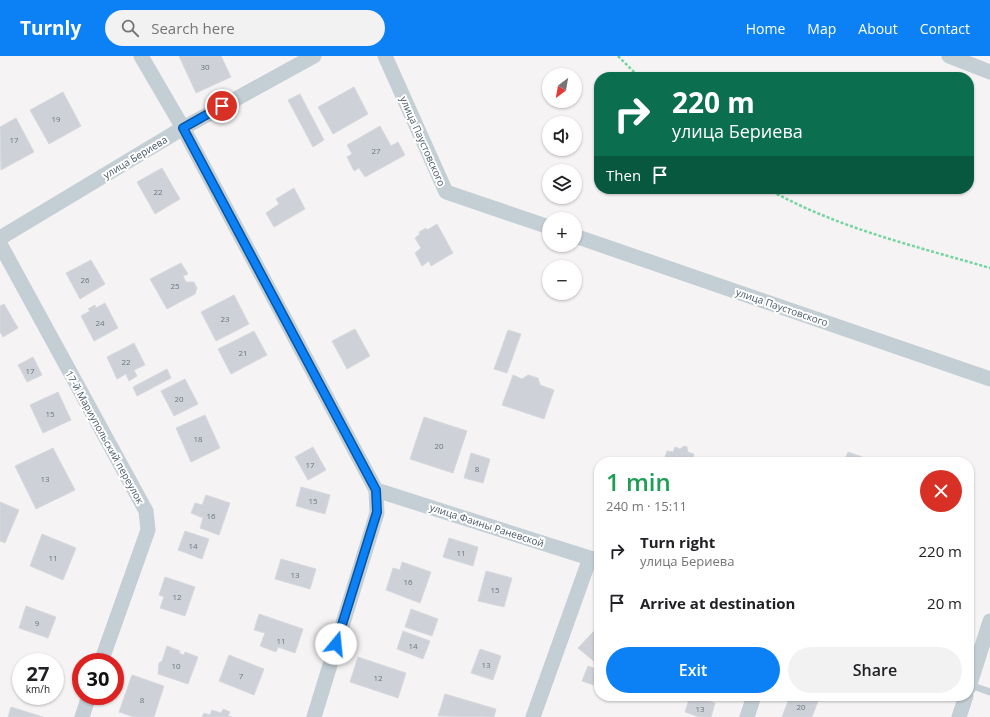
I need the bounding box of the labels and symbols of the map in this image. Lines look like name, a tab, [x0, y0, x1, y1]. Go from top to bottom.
house number: 30	[200, 61, 210, 72]
north arrow	[542, 68, 582, 108]
pin	[205, 89, 239, 123]
street label: улица Паустовского	[397, 94, 449, 188]
house number: 19	[51, 113, 61, 124]
street label: улица Бериева	[100, 132, 170, 182]
house number: 17	[9, 134, 19, 145]
house number: 27	[371, 145, 381, 156]
house number: 22	[153, 186, 163, 197]
house number: 26	[80, 274, 90, 285]
house number: 25	[170, 280, 180, 291]
street label: улица Паустовского	[734, 285, 830, 329]
house number: 23	[220, 313, 230, 324]
house number: 24	[95, 317, 105, 328]
house number: 21	[238, 347, 248, 358]
house number: 22	[121, 356, 131, 367]
house number: 17	[25, 365, 35, 376]
street label: 17-й Мариупольский переулок	[62, 368, 148, 507]
house number: 20	[174, 393, 184, 404]
house number: 15	[45, 408, 55, 419]
house number: 18	[193, 433, 203, 444]
house number: 20	[434, 440, 444, 451]
house number: 17	[305, 459, 315, 470]
house number: 8	[475, 463, 480, 474]
house number: 13	[40, 473, 50, 484]
house number: 15	[308, 495, 318, 506]
street label: улица Фаины Раневской	[428, 500, 546, 550]
house number: 16	[206, 510, 216, 521]
house number: 14	[188, 540, 198, 551]
house number: 11	[456, 547, 466, 558]
house number: 11	[48, 552, 58, 563]
house number: 13	[290, 569, 300, 580]
house number: 16	[403, 576, 413, 587]
house number: 15	[490, 584, 500, 595]
house number: 12	[172, 591, 182, 602]
house number: 9	[35, 617, 40, 628]
position arrow	[315, 623, 357, 665]
house number: 11	[276, 635, 286, 646]
house number: 14	[408, 640, 418, 651]
speed limit sign: 30	[72, 653, 124, 705]
house number: 13	[481, 659, 491, 670]
house number: 10	[171, 660, 181, 671]
house number: 7	[239, 670, 244, 681]
house number: 12	[373, 672, 383, 683]
house number: 8	[140, 694, 145, 705]
house number: 20	[796, 701, 806, 712]
house number: 13	[695, 703, 705, 714]

